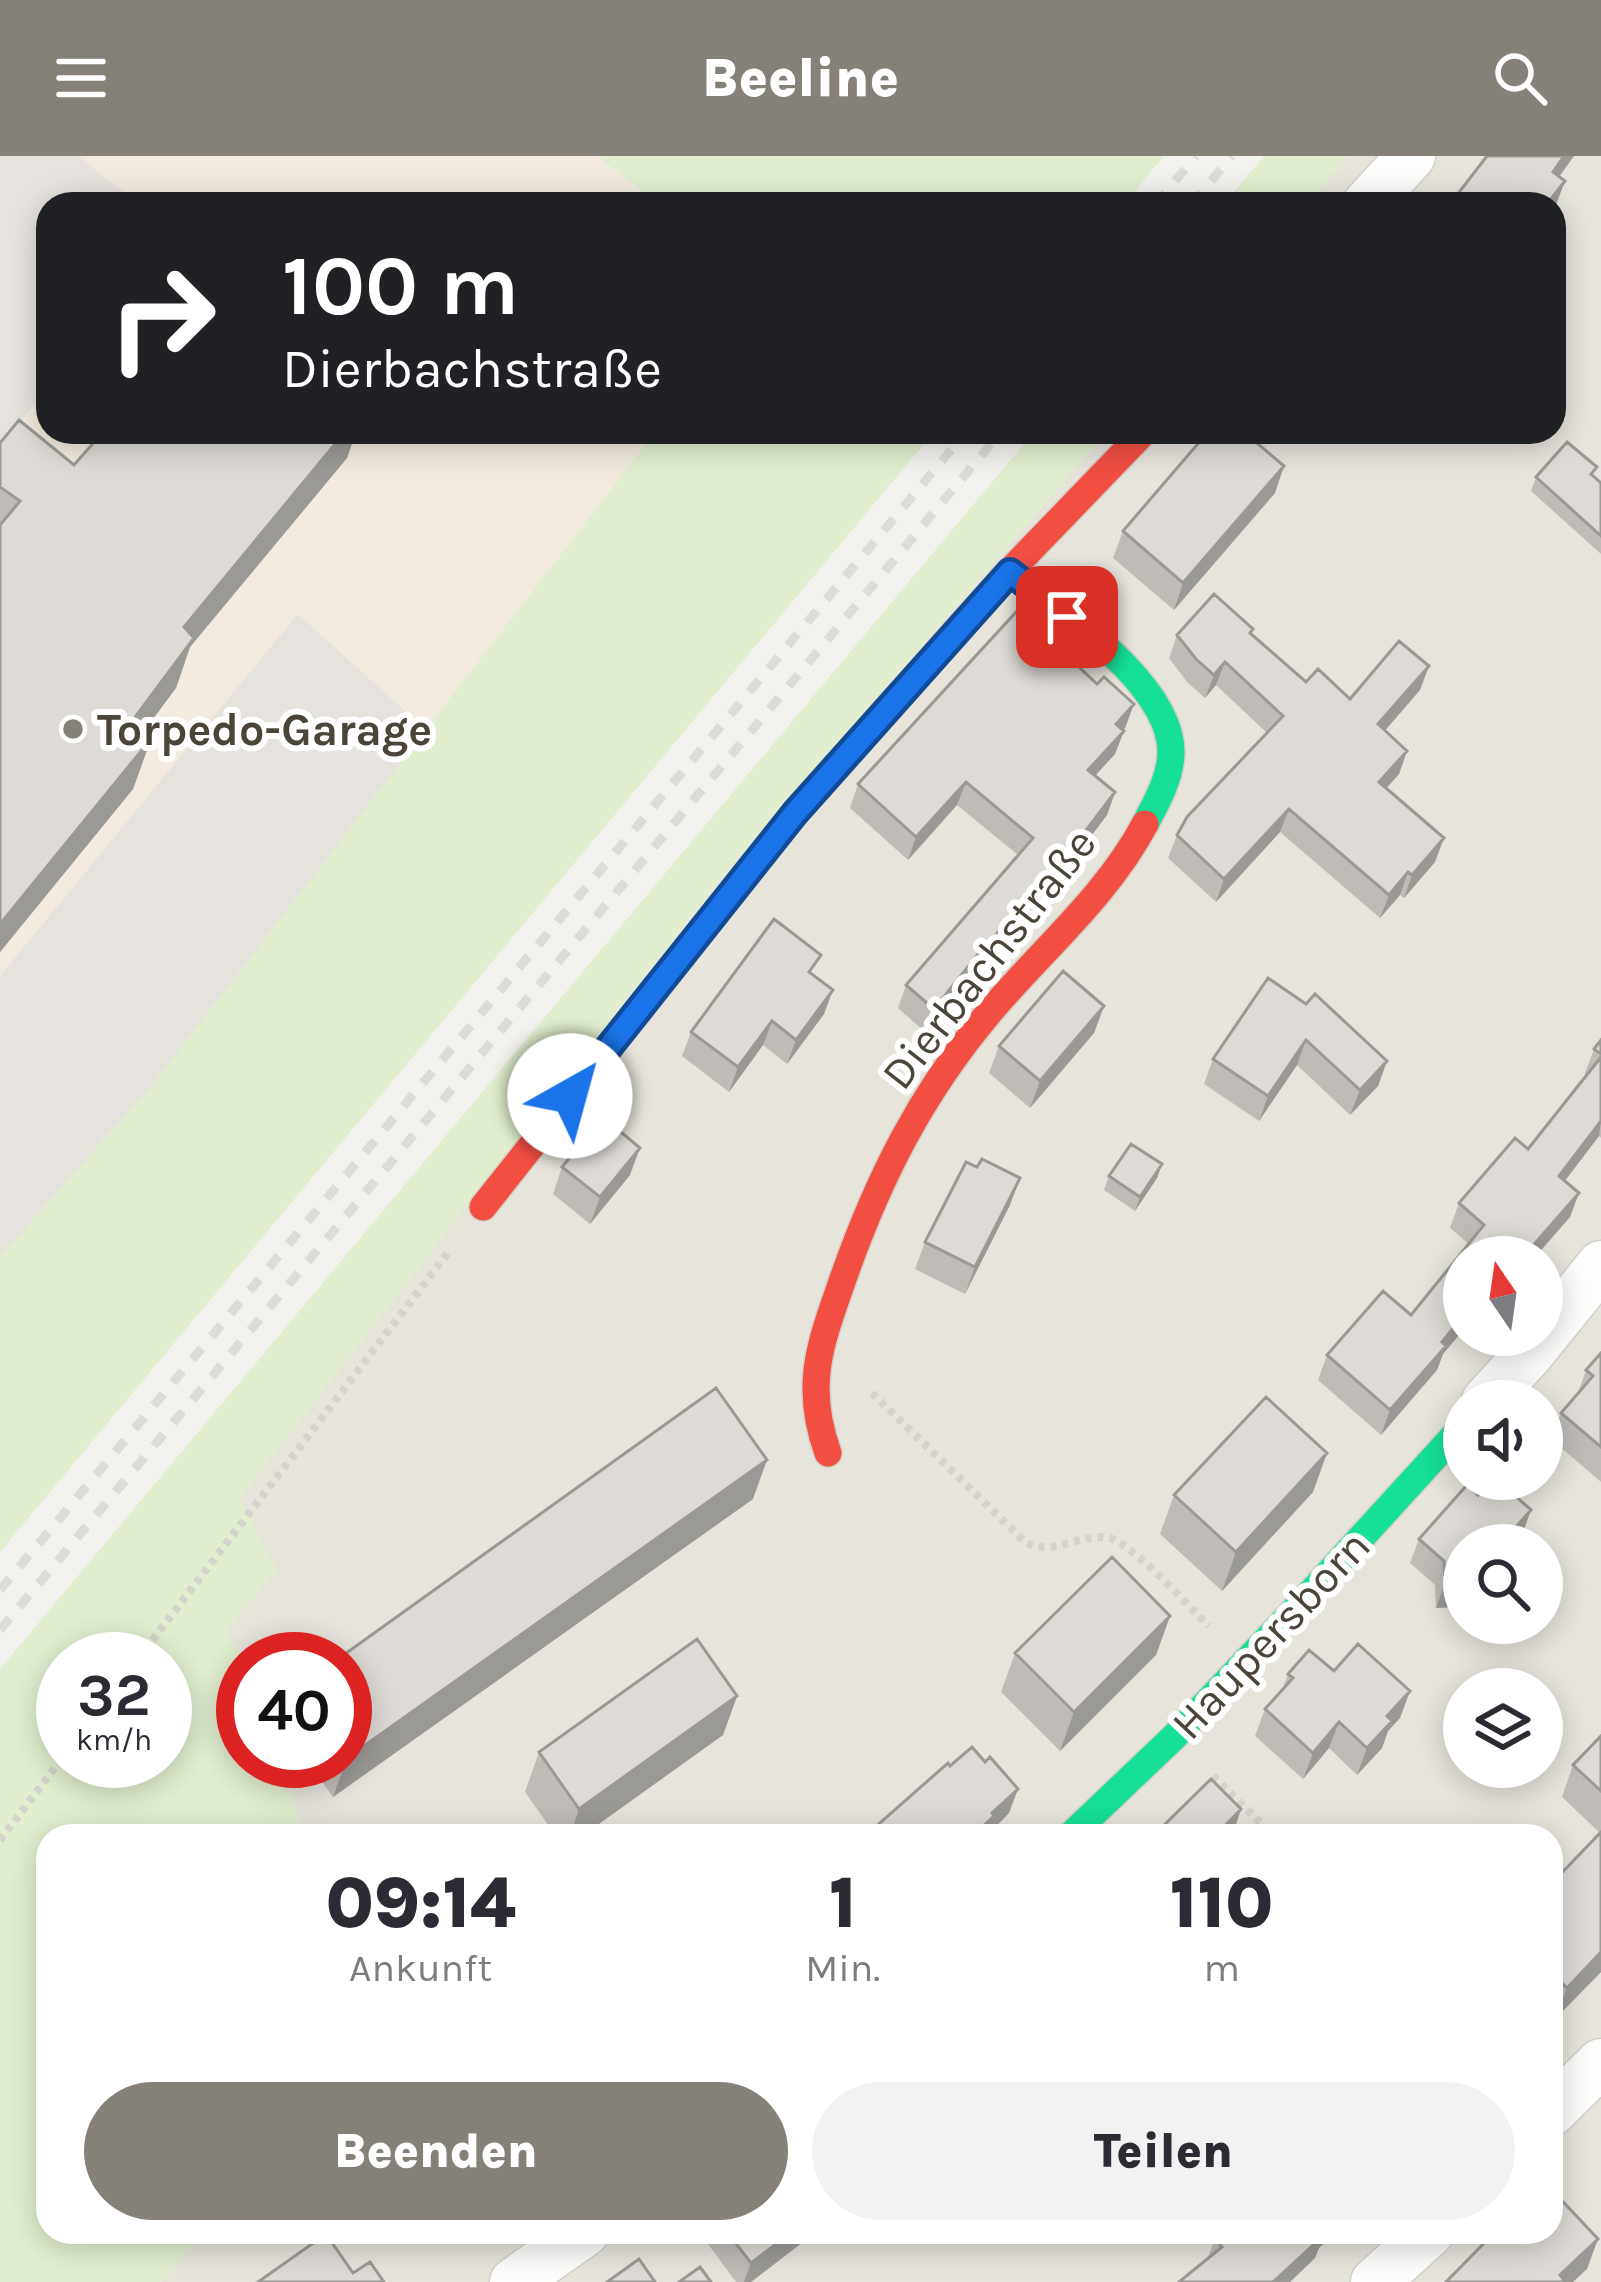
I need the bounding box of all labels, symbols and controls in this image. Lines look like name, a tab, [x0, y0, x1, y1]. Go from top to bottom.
icon: menu	[48, 45, 114, 111]
icon: search	[1487, 45, 1553, 111]
text: Beeline	[702, 46, 899, 110]
text: 100 m	[282, 237, 519, 335]
icon: right	[84, 240, 240, 396]
text: Dierbachstraße	[282, 337, 662, 401]
pin	[1016, 566, 1118, 668]
icon: arrive	[1034, 584, 1100, 650]
place label: Torpedo-Garage	[97, 704, 432, 757]
marker: Torpedo-Garage	[60, 716, 86, 742]
street label: Dierbachstraße	[871, 818, 1107, 1099]
position arrow	[507, 1033, 633, 1159]
north arrow	[1443, 1236, 1563, 1356]
map controls	[1443, 1236, 1563, 1788]
button: sound	[1443, 1380, 1563, 1500]
street label: Haupersborn	[1161, 1520, 1380, 1750]
button: search	[1443, 1524, 1563, 1644]
speed limit sign: 40	[216, 1632, 372, 1788]
text: 32	[77, 1660, 151, 1730]
button: layers	[1443, 1668, 1563, 1788]
text: km/h	[76, 1722, 152, 1758]
text: 09:14	[325, 1861, 516, 1945]
text: 1	[829, 1861, 857, 1945]
text: 110	[1170, 1861, 1274, 1945]
text: Ankunft	[349, 1945, 492, 1991]
text: Min.	[805, 1945, 880, 1991]
text: m	[1203, 1945, 1240, 1991]
button: Beenden	[84, 2082, 788, 2220]
button: Teilen	[812, 2082, 1515, 2220]

